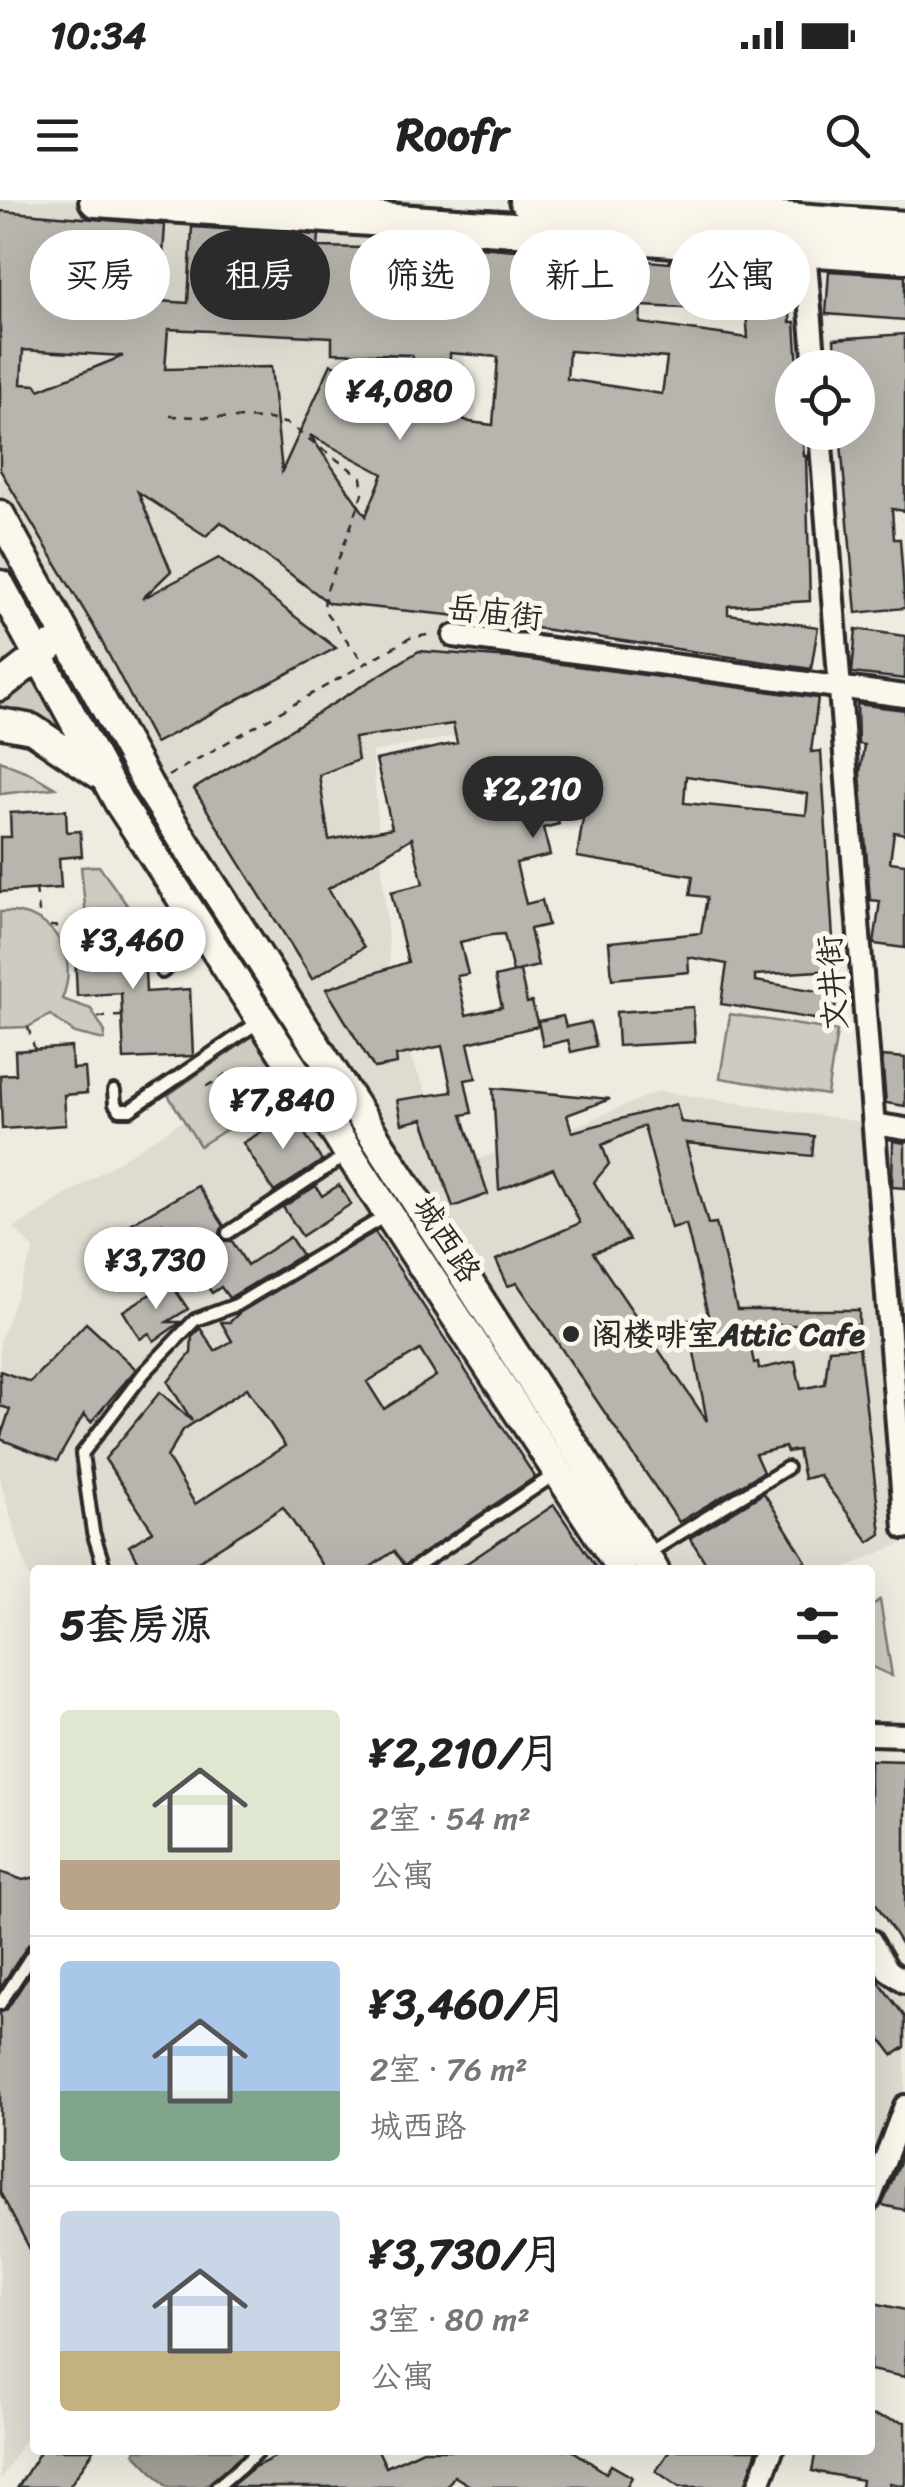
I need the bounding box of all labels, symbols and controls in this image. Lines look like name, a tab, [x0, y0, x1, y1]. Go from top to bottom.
text: 10:34	[50, 2, 146, 69]
text: Roofr	[397, 95, 508, 175]
icon: menu	[30, 108, 85, 163]
icon: search	[820, 108, 875, 163]
chip: 买房	[30, 230, 170, 320]
chip: 租房	[190, 230, 330, 320]
chip: 筛选	[350, 230, 490, 320]
chip: 新上	[510, 230, 650, 320]
chip: 公寓	[670, 230, 810, 320]
map controls	[775, 350, 875, 450]
button: locate	[775, 350, 875, 450]
pin: ¥4,080	[319, 358, 481, 443]
text: ¥4,080	[347, 362, 453, 419]
street label: 岳庙街	[444, 578, 546, 647]
pin: ¥2,210	[452, 756, 614, 841]
text: ¥2,210	[484, 760, 582, 817]
pin: ¥3,460	[52, 907, 214, 992]
text: ¥3,460	[82, 911, 184, 968]
street label: 文井街	[801, 933, 864, 1033]
pin: ¥7,840	[202, 1067, 364, 1152]
text: ¥7,840	[231, 1071, 335, 1128]
street label: 城西路	[397, 1183, 497, 1295]
pin: ¥3,730	[75, 1227, 237, 1312]
text: ¥3,730	[106, 1231, 206, 1288]
place label: 阁楼啡室Attic Cafe	[591, 1306, 865, 1363]
marker: 阁楼啡室Attic Cafe	[560, 1323, 582, 1345]
text: 5套房源	[60, 1588, 212, 1662]
icon: filters	[790, 1598, 845, 1653]
text: ¥2,210/月	[370, 1716, 560, 1790]
icon: home	[140, 1750, 260, 1870]
text: 2室 · 54 m²	[370, 1790, 531, 1847]
text: 公寓	[370, 1847, 434, 1904]
text: ¥3,460/月	[370, 1967, 567, 2041]
icon: home	[140, 2001, 260, 2121]
text: 2室 · 76 m²	[370, 2041, 528, 2098]
text: 城西路	[370, 2098, 466, 2155]
text: ¥3,730/月	[370, 2217, 564, 2291]
icon: home	[140, 2251, 260, 2371]
text: 3室 · 80 m²	[370, 2291, 530, 2348]
text: 公寓	[370, 2348, 434, 2405]

